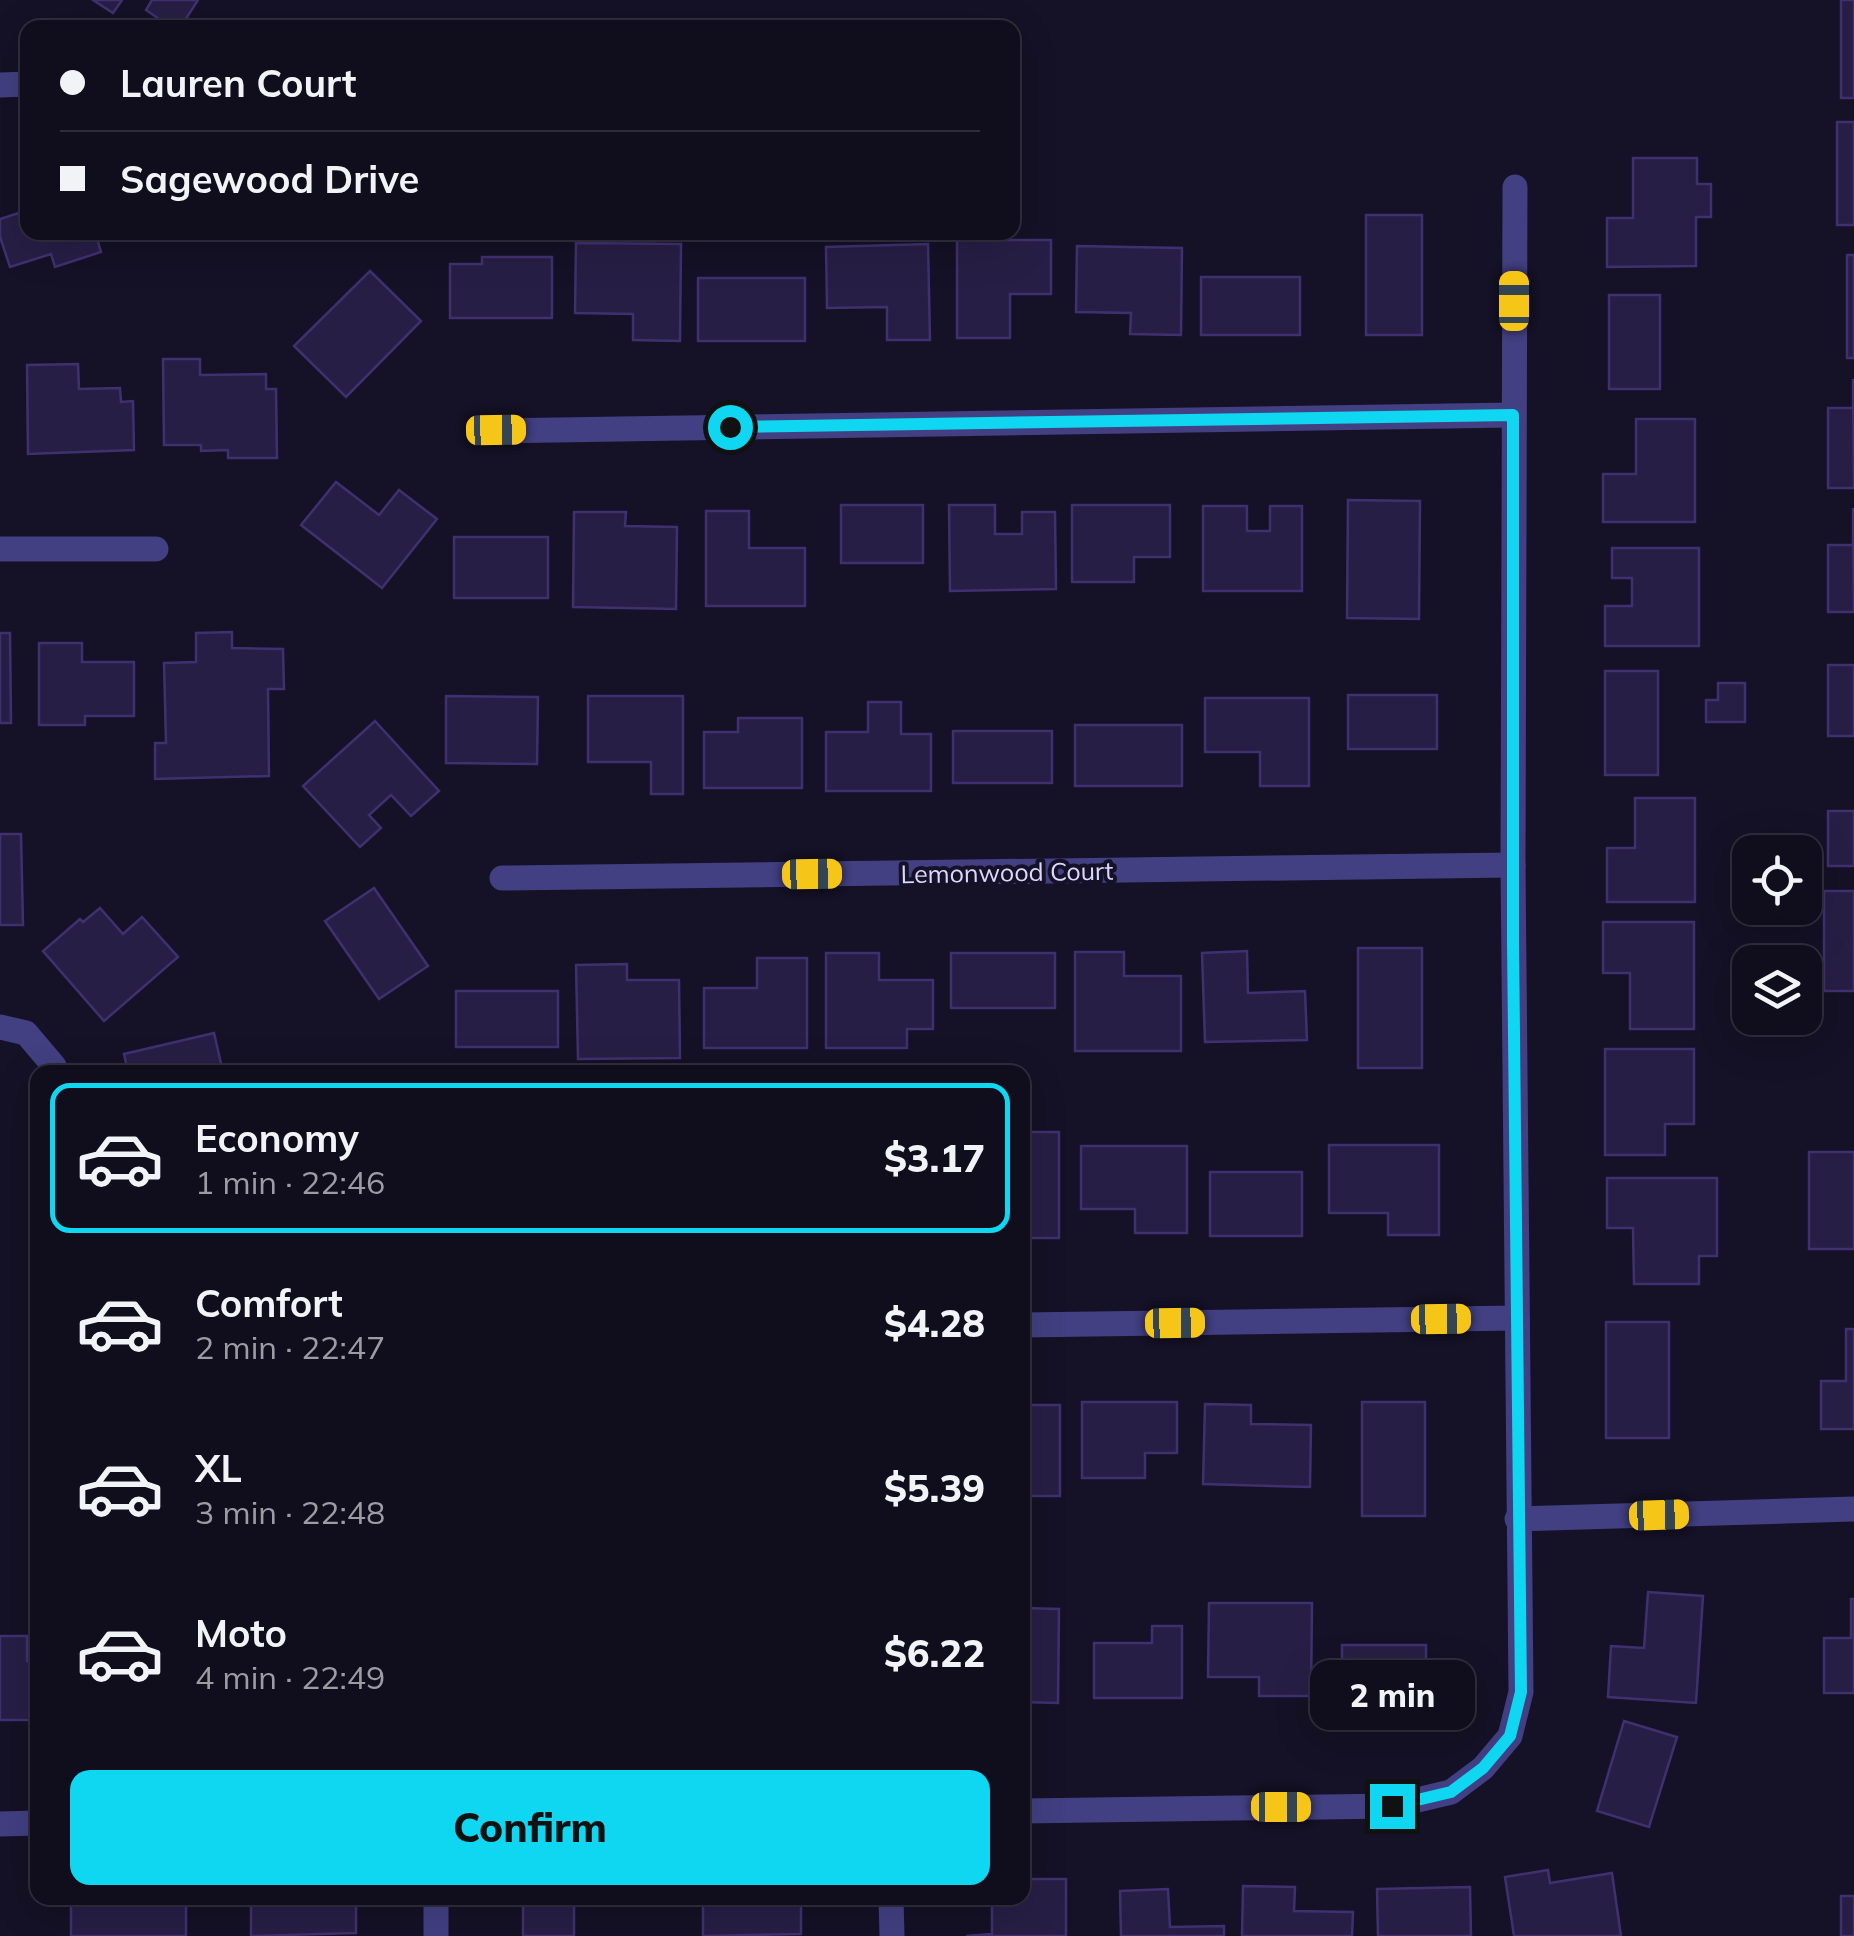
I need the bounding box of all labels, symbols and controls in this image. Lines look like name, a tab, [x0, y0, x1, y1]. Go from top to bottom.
text: Lauren Court	[120, 59, 357, 107]
text: Sagewood Drive	[120, 155, 419, 203]
car	[1499, 271, 1529, 331]
route start	[708, 405, 753, 450]
car	[466, 414, 526, 446]
map controls	[1732, 835, 1822, 1035]
button: locate	[1732, 835, 1822, 925]
street label: Lemonwood Court	[900, 855, 1114, 889]
car	[782, 858, 842, 890]
button: layers	[1732, 945, 1822, 1035]
icon: car	[75, 1113, 165, 1203]
text: Economy	[195, 1114, 359, 1162]
text: $3.17	[884, 1134, 985, 1182]
text: 1 min · 22:46	[195, 1162, 385, 1202]
icon: car	[75, 1278, 165, 1368]
text: Comfort	[195, 1279, 343, 1327]
text: $4.28	[884, 1299, 985, 1347]
car	[1411, 1303, 1471, 1335]
car	[1145, 1307, 1205, 1339]
text: 2 min · 22:47	[195, 1327, 385, 1367]
icon: car	[75, 1443, 165, 1533]
text: XL	[195, 1444, 242, 1492]
text: $5.39	[884, 1464, 985, 1512]
text: 3 min · 22:48	[195, 1492, 385, 1532]
car	[1628, 1499, 1690, 1531]
icon: car	[75, 1608, 165, 1698]
text: Moto	[195, 1609, 287, 1657]
text: $6.22	[884, 1629, 985, 1677]
text: 4 min · 22:49	[195, 1657, 385, 1697]
callout: 2 min	[1310, 1661, 1474, 1731]
text: 2 min	[1350, 1675, 1435, 1715]
button: Confirm	[70, 1770, 990, 1885]
route end	[1370, 1784, 1415, 1829]
car	[1251, 1792, 1311, 1822]

